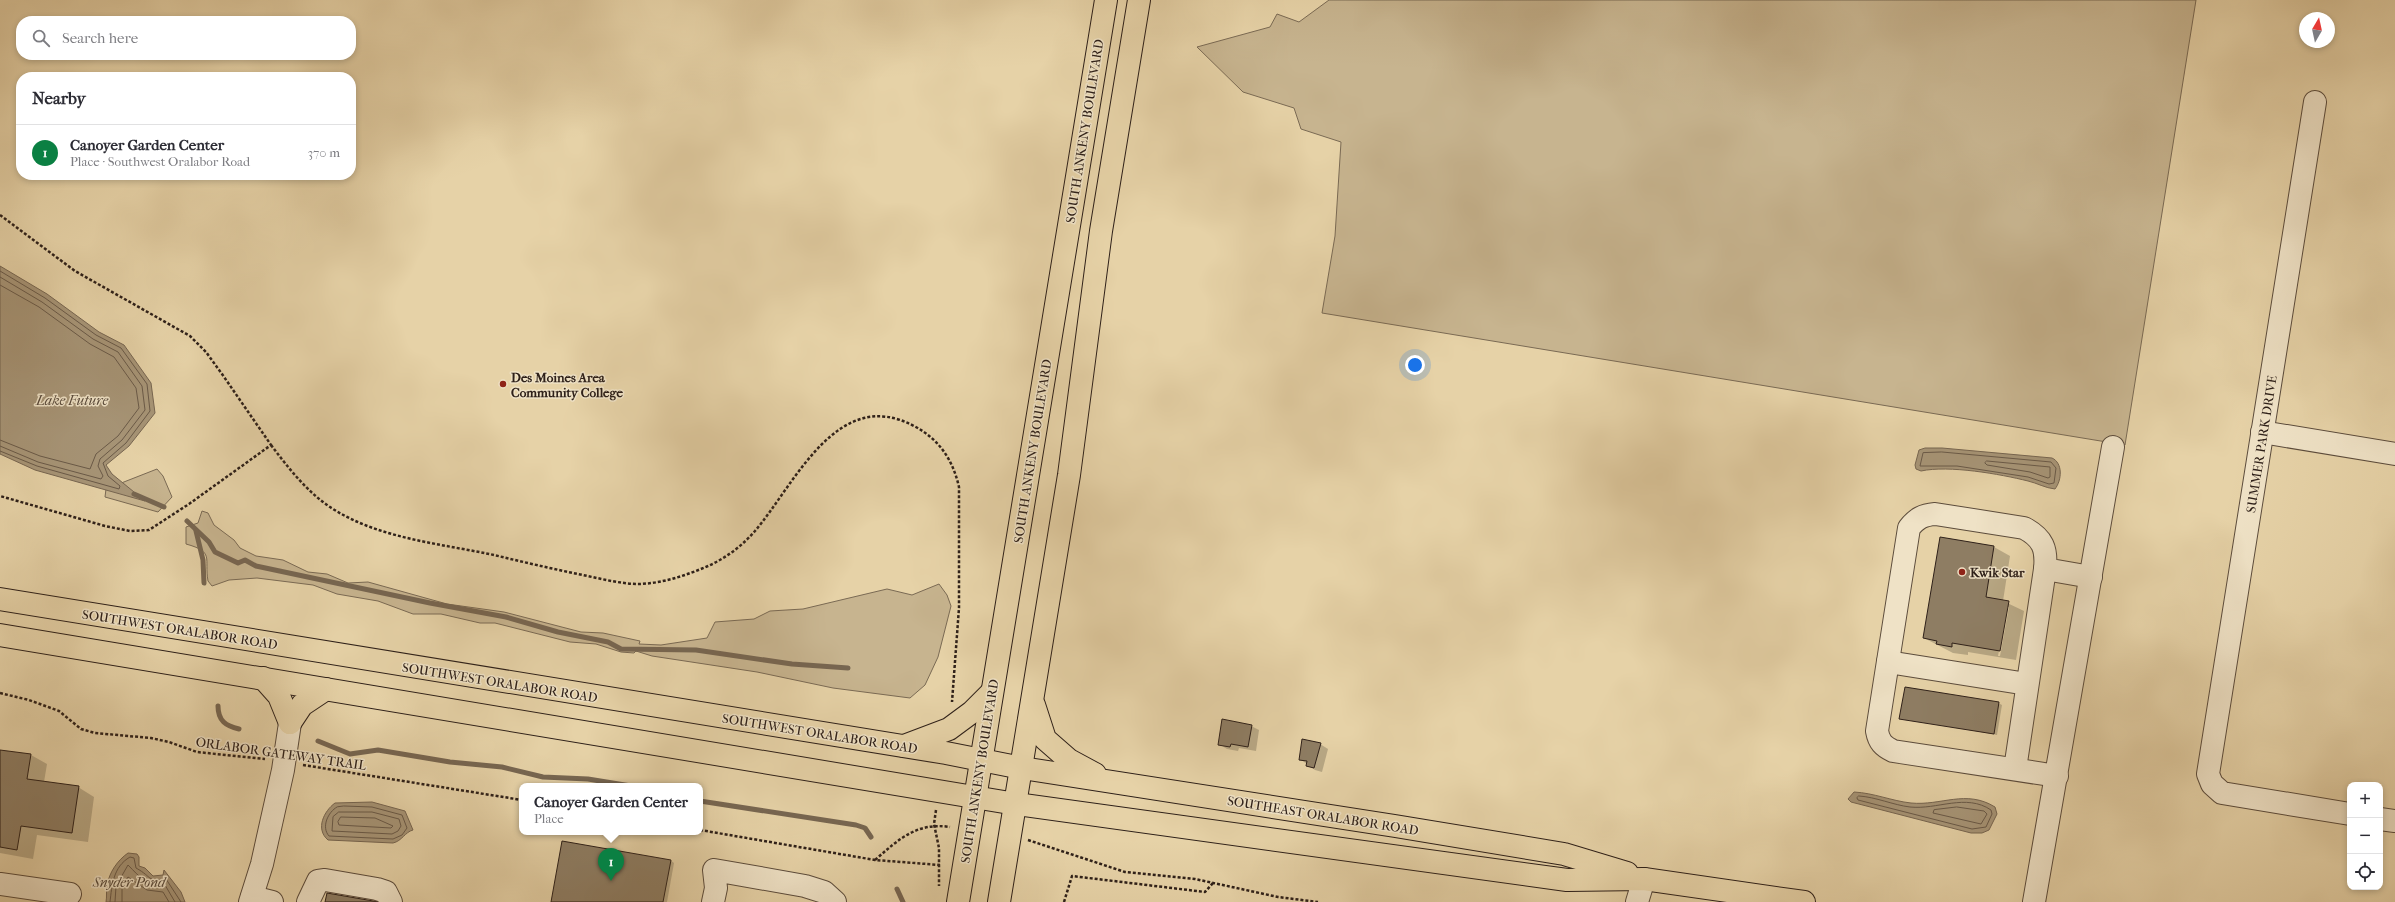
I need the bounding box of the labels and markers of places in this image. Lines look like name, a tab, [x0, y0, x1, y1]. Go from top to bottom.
place label: Des Moines Area Community College	[511, 370, 623, 401]
marker: Des Moines Area Community College	[498, 379, 508, 389]
place label: Kwik Star	[1970, 565, 2025, 580]
marker: Kwik Star	[1957, 567, 1967, 577]
pin: 1	[598, 848, 624, 881]

